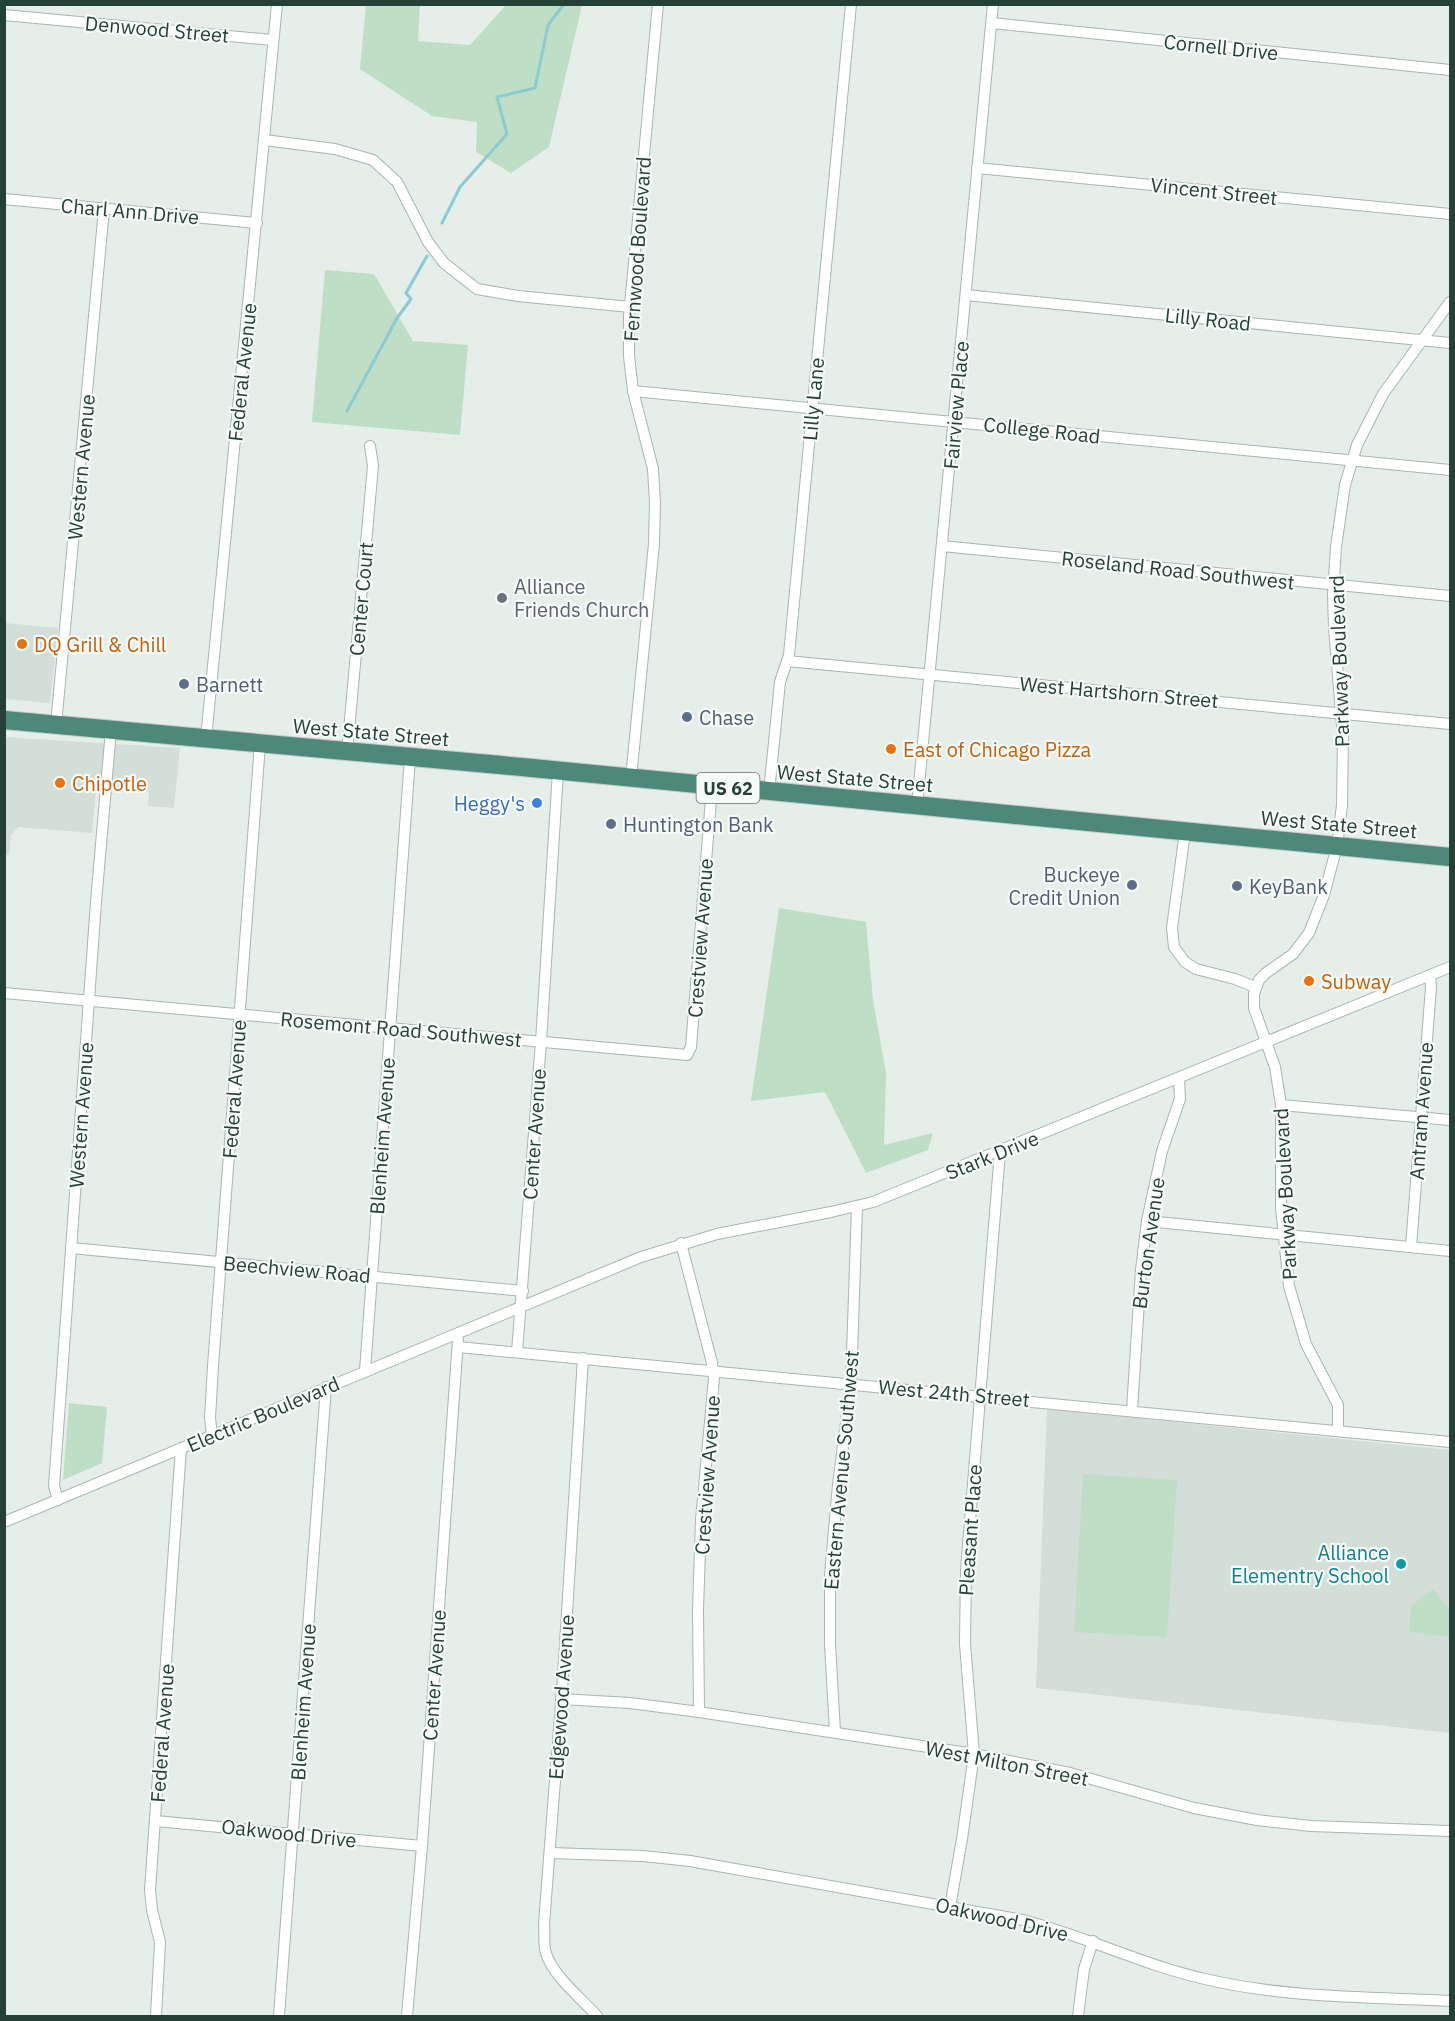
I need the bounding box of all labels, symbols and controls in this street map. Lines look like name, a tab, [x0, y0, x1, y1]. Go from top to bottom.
street label: Denwood Street	[84, 9, 230, 49]
street label: Cornell Drive	[1162, 28, 1280, 66]
street label: Fernwood Boulevard	[617, 156, 657, 342]
street label: Vincent Street	[1149, 171, 1279, 211]
street label: Charl Ann Drive	[60, 192, 200, 230]
street label: Federal Avenue	[221, 301, 263, 443]
street label: Lilly Road	[1164, 301, 1252, 337]
street label: Fairview Place	[937, 340, 975, 470]
street label: Lilly Lane	[796, 356, 830, 442]
street label: Western Avenue	[61, 393, 101, 541]
street label: College Road	[982, 410, 1102, 450]
street label: Center Court	[343, 541, 379, 657]
street label: Roseland Road Southwest	[1060, 544, 1296, 596]
place label: Alliance Friends Church	[514, 573, 649, 623]
street label: Parkway Boulevard	[1323, 575, 1355, 747]
marker: Alliance Friends Church	[495, 591, 509, 605]
place label: DQ Grill & Chill	[34, 631, 166, 658]
marker: DQ Grill & Chill	[15, 637, 29, 651]
street label: West Hartshorn Street	[1018, 670, 1220, 714]
place label: Barnett	[196, 671, 263, 698]
marker: Barnett	[177, 677, 191, 691]
place label: Chase	[699, 704, 754, 731]
marker: Chase	[680, 710, 694, 724]
street label: West State Street	[292, 712, 450, 752]
place label: East of Chicago Pizza	[903, 736, 1092, 763]
marker: East of Chicago Pizza	[884, 742, 898, 756]
street label: West State Street	[776, 758, 934, 798]
place label: Chipotle	[72, 770, 147, 797]
road number: US 62	[696, 773, 760, 803]
marker: Chipotle	[53, 776, 67, 790]
place label: Heggy's	[454, 790, 525, 817]
marker: Heggy's	[530, 796, 544, 810]
street label: West State Street	[1260, 804, 1418, 844]
place label: Huntington Bank	[623, 811, 774, 838]
marker: Huntington Bank	[604, 817, 618, 831]
street label: Crestview Avenue	[681, 857, 719, 1019]
place label: Buckeye Credit Union	[1009, 861, 1120, 911]
place label: KeyBank	[1249, 873, 1328, 900]
marker: Buckeye Credit Union	[1125, 878, 1139, 892]
marker: KeyBank	[1230, 879, 1244, 893]
place label: Subway	[1321, 968, 1391, 995]
marker: Subway	[1302, 974, 1316, 988]
street label: Rosemont Road Southwest	[279, 1005, 523, 1053]
street label: Federal Avenue	[216, 1019, 252, 1159]
street label: Western Avenue	[62, 1041, 100, 1189]
street label: Antram Avenue	[1403, 1041, 1439, 1181]
street label: Blenheim Avenue	[363, 1057, 401, 1215]
street label: Center Avenue	[516, 1067, 552, 1201]
street label: Parkway Boulevard	[1267, 1107, 1303, 1281]
street label: Stark Drive	[941, 1124, 1043, 1186]
street label: Burton Avenue	[1125, 1175, 1171, 1311]
street label: Beechview Road	[222, 1249, 372, 1289]
street label: Eastern Avenue Southwest	[817, 1349, 865, 1591]
street label: Electric Boulevard	[183, 1370, 343, 1458]
street label: West 24th Street	[877, 1373, 1031, 1413]
street label: Crestview Avenue	[688, 1394, 726, 1556]
street label: Pleasant Place	[952, 1463, 988, 1597]
place label: Alliance Elementry School	[1231, 1539, 1389, 1589]
marker: Alliance Elementry School	[1394, 1557, 1408, 1571]
street label: Center Avenue	[416, 1608, 452, 1742]
street label: Edgewood Avenue	[542, 1614, 580, 1780]
street label: Blenheim Avenue	[284, 1623, 322, 1781]
street label: Federal Avenue	[144, 1663, 180, 1803]
street label: West Milton Street	[923, 1734, 1091, 1792]
street label: Oakwood Drive	[220, 1812, 358, 1854]
street label: Oakwood Drive	[933, 1891, 1071, 1947]

